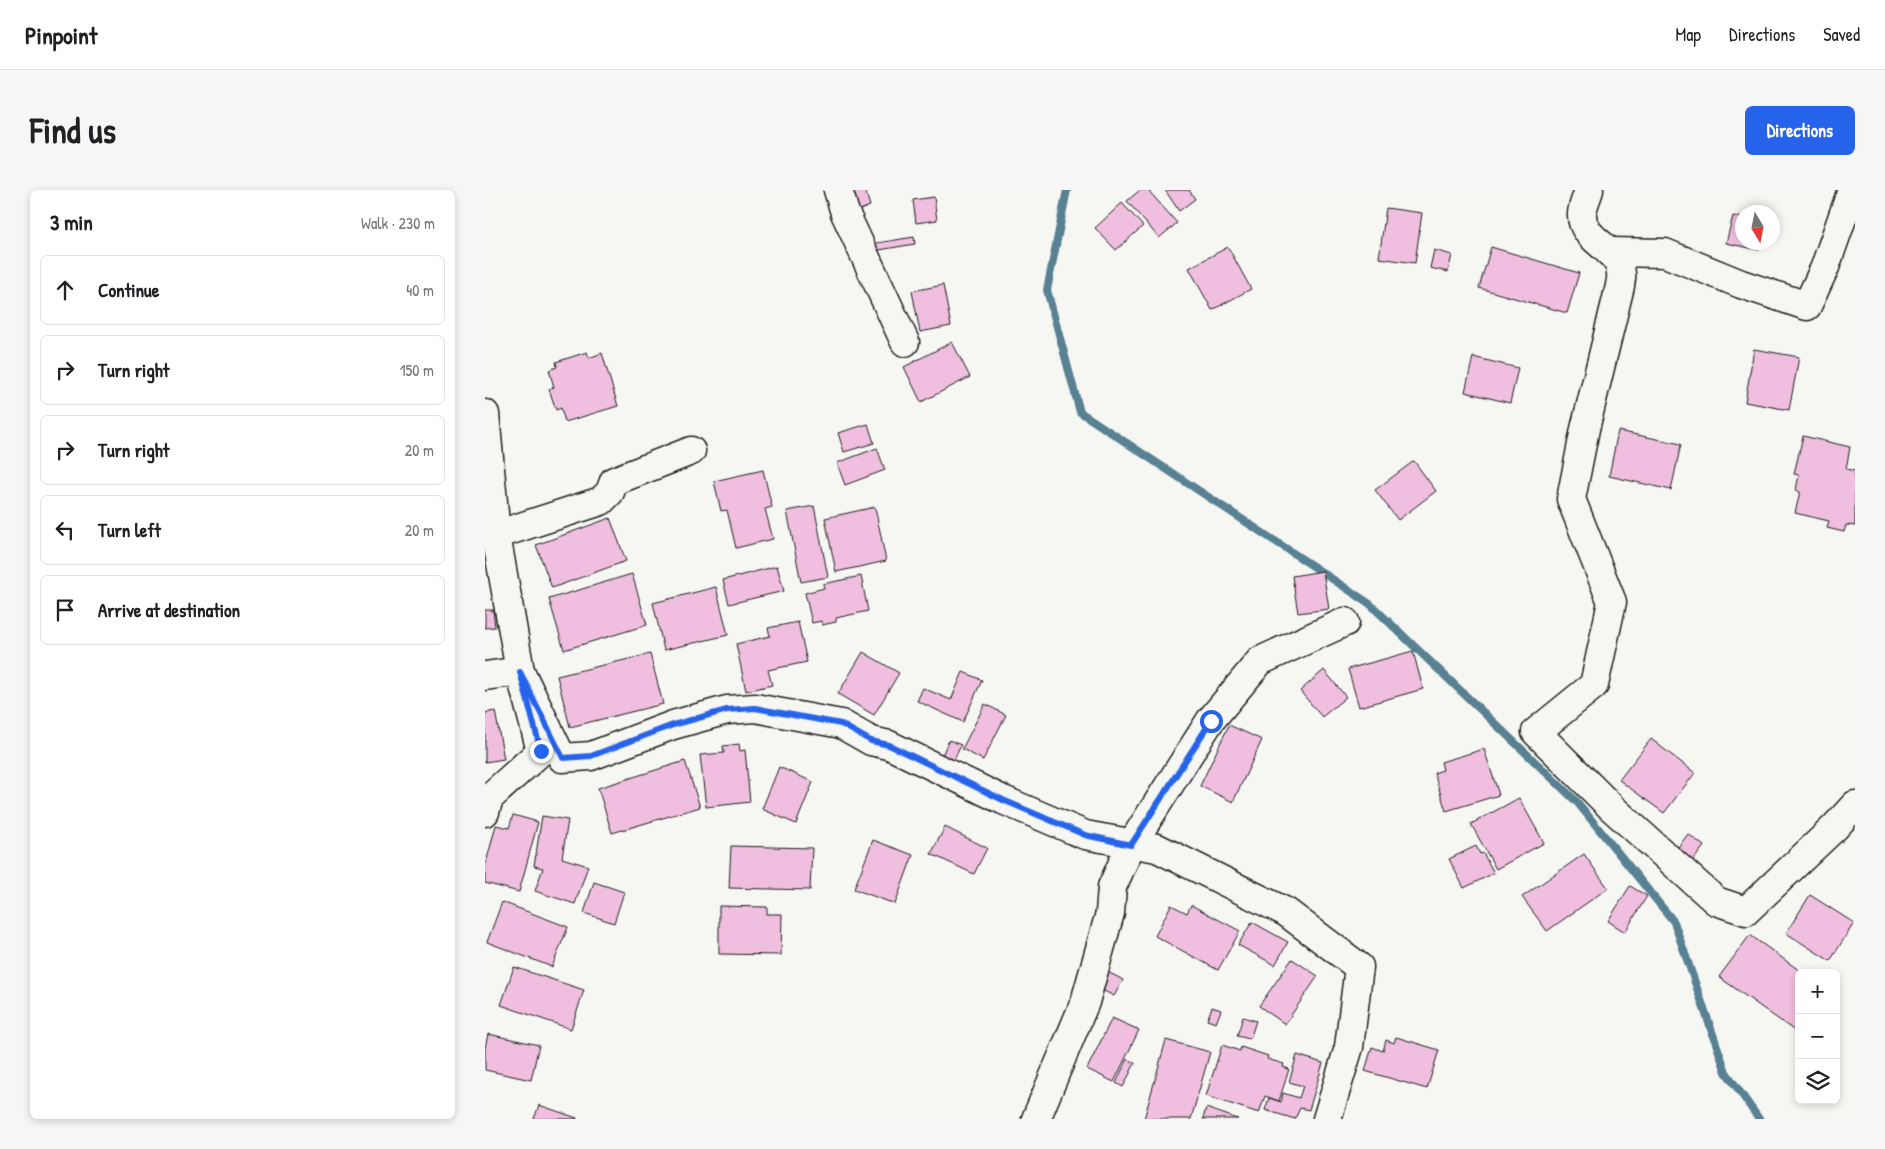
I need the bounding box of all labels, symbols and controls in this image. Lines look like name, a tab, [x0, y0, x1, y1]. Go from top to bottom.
text: Pinpoint	[25, 19, 97, 51]
text: Map	[1676, 22, 1701, 47]
text: Directions	[1729, 22, 1795, 47]
text: Saved	[1823, 22, 1860, 47]
button: Directions	[1745, 106, 1855, 155]
text: Find us	[30, 107, 116, 154]
north arrow	[1735, 205, 1780, 250]
text: 3 min	[50, 208, 93, 237]
text: Walk · 230 m	[361, 212, 435, 234]
icon: ahead	[51, 276, 79, 304]
text: Continue	[98, 277, 159, 303]
text: 40 m	[406, 279, 434, 301]
icon: right	[51, 356, 79, 384]
text: Turn right	[98, 357, 169, 383]
text: 150 m	[400, 359, 434, 381]
icon: right	[51, 436, 79, 464]
text: Turn right	[98, 437, 169, 463]
text: 20 m	[405, 439, 434, 461]
icon: left	[51, 516, 79, 544]
text: Turn left	[98, 517, 161, 543]
text: 20 m	[405, 519, 434, 541]
icon: arrive	[51, 596, 79, 624]
text: Arrive at destination	[98, 597, 240, 623]
route start	[1200, 710, 1223, 733]
route end	[530, 740, 553, 763]
map controls	[1795, 969, 1840, 1104]
button: +	[1795, 969, 1840, 1014]
button: −	[1795, 1014, 1840, 1059]
button: layers	[1795, 1059, 1840, 1104]

